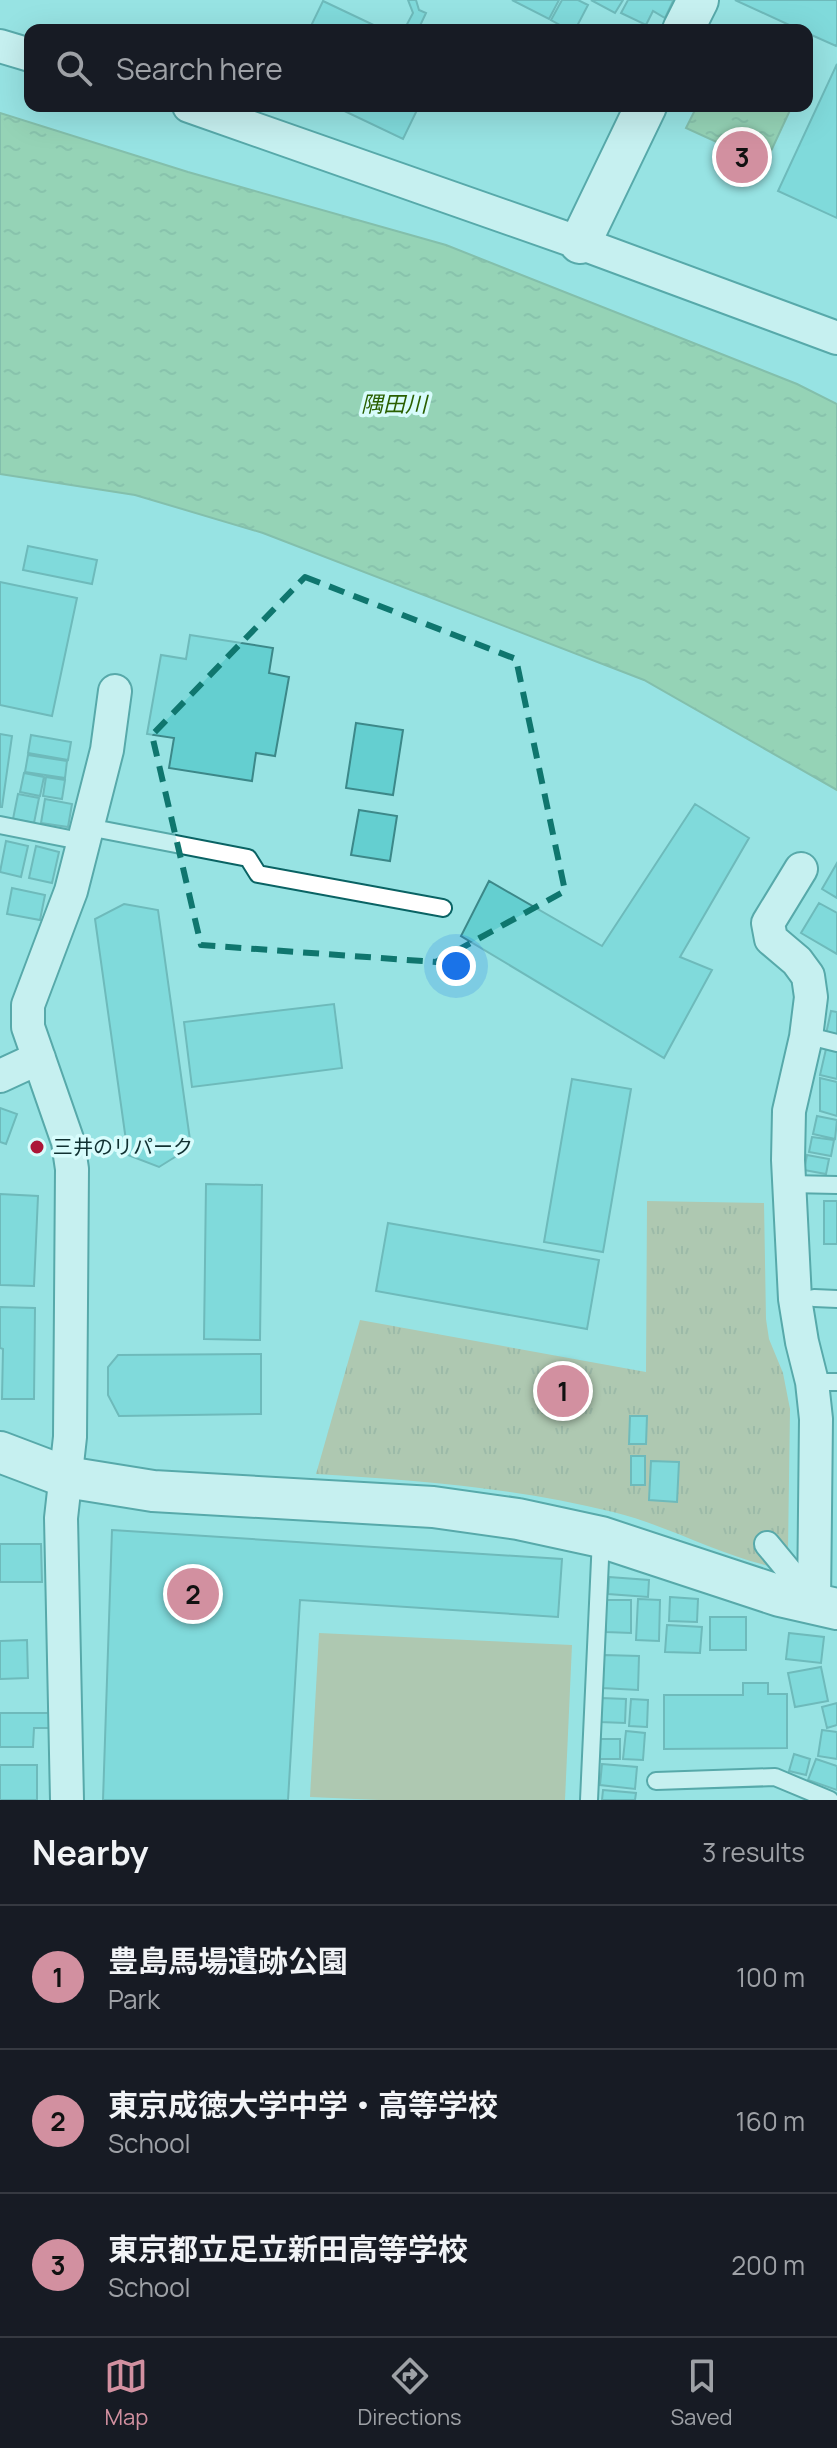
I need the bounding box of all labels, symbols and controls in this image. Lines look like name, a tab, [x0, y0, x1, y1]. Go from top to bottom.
search box	[24, 24, 813, 112]
icon: search	[52, 46, 96, 90]
text: Search here	[116, 48, 283, 89]
pin: 3	[716, 127, 768, 187]
water label: 隅田川	[361, 389, 429, 419]
your location	[436, 946, 476, 986]
place label: 三井のリパーク	[53, 1133, 193, 1160]
marker: 三井のリパーク	[28, 1138, 46, 1156]
pin: 1	[537, 1361, 589, 1421]
pin: 2	[167, 1564, 219, 1624]
text: Nearby	[32, 1829, 148, 1875]
text: 3 results	[702, 1834, 805, 1870]
text: 豊島馬場遺跡公園	[108, 1940, 348, 1981]
text: 1	[52, 1959, 64, 1995]
text: 100 m	[736, 1959, 805, 1995]
text: Park	[108, 1981, 160, 2017]
text: 東京成徳大学中学・高等学校	[108, 2084, 498, 2125]
text: 2	[50, 2103, 66, 2139]
text: 160 m	[736, 2103, 805, 2139]
text: School	[108, 2125, 191, 2161]
text: 東京都立足立新田高等学校	[108, 2228, 468, 2269]
text: 3	[50, 2247, 66, 2283]
text: 200 m	[731, 2247, 805, 2283]
text: School	[108, 2269, 191, 2305]
tab: Map	[104, 2354, 148, 2432]
tab: Directions	[357, 2354, 462, 2432]
tab: Saved	[671, 2354, 733, 2432]

